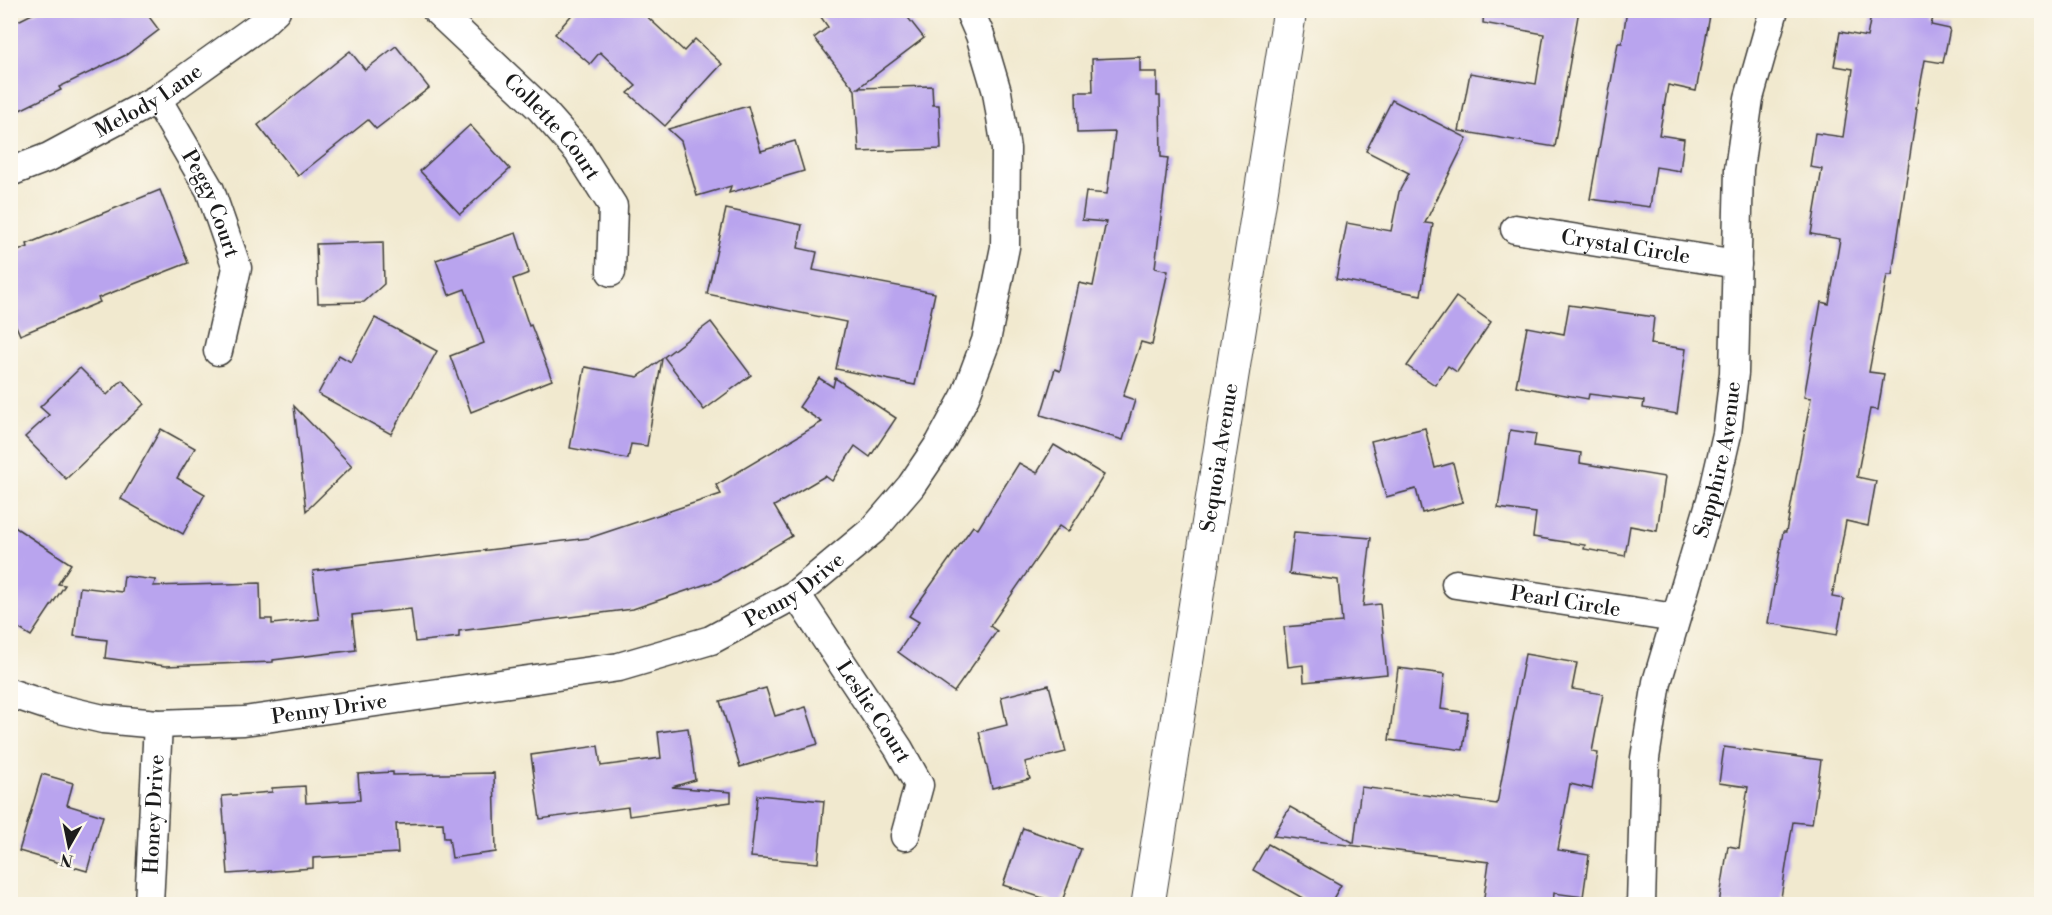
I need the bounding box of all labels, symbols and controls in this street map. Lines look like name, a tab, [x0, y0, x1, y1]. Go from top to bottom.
street label: Melody Lane	[90, 59, 208, 144]
street label: Collette Court	[498, 68, 606, 186]
street label: Peggy Court	[175, 145, 245, 262]
street label: Crystal Circle	[1559, 224, 1692, 270]
street label: Sapphire Avenue	[1689, 380, 1747, 541]
street label: Sequoia Avenue	[1195, 381, 1245, 534]
street label: Penny Drive	[740, 547, 850, 634]
street label: Pearl Circle	[1509, 581, 1622, 623]
street label: Leslie Court	[830, 656, 916, 768]
street label: Penny Drive	[270, 689, 389, 731]
street label: Honey Drive	[139, 754, 170, 875]
north arrow	[39, 816, 99, 876]
text: N	[59, 849, 75, 871]

